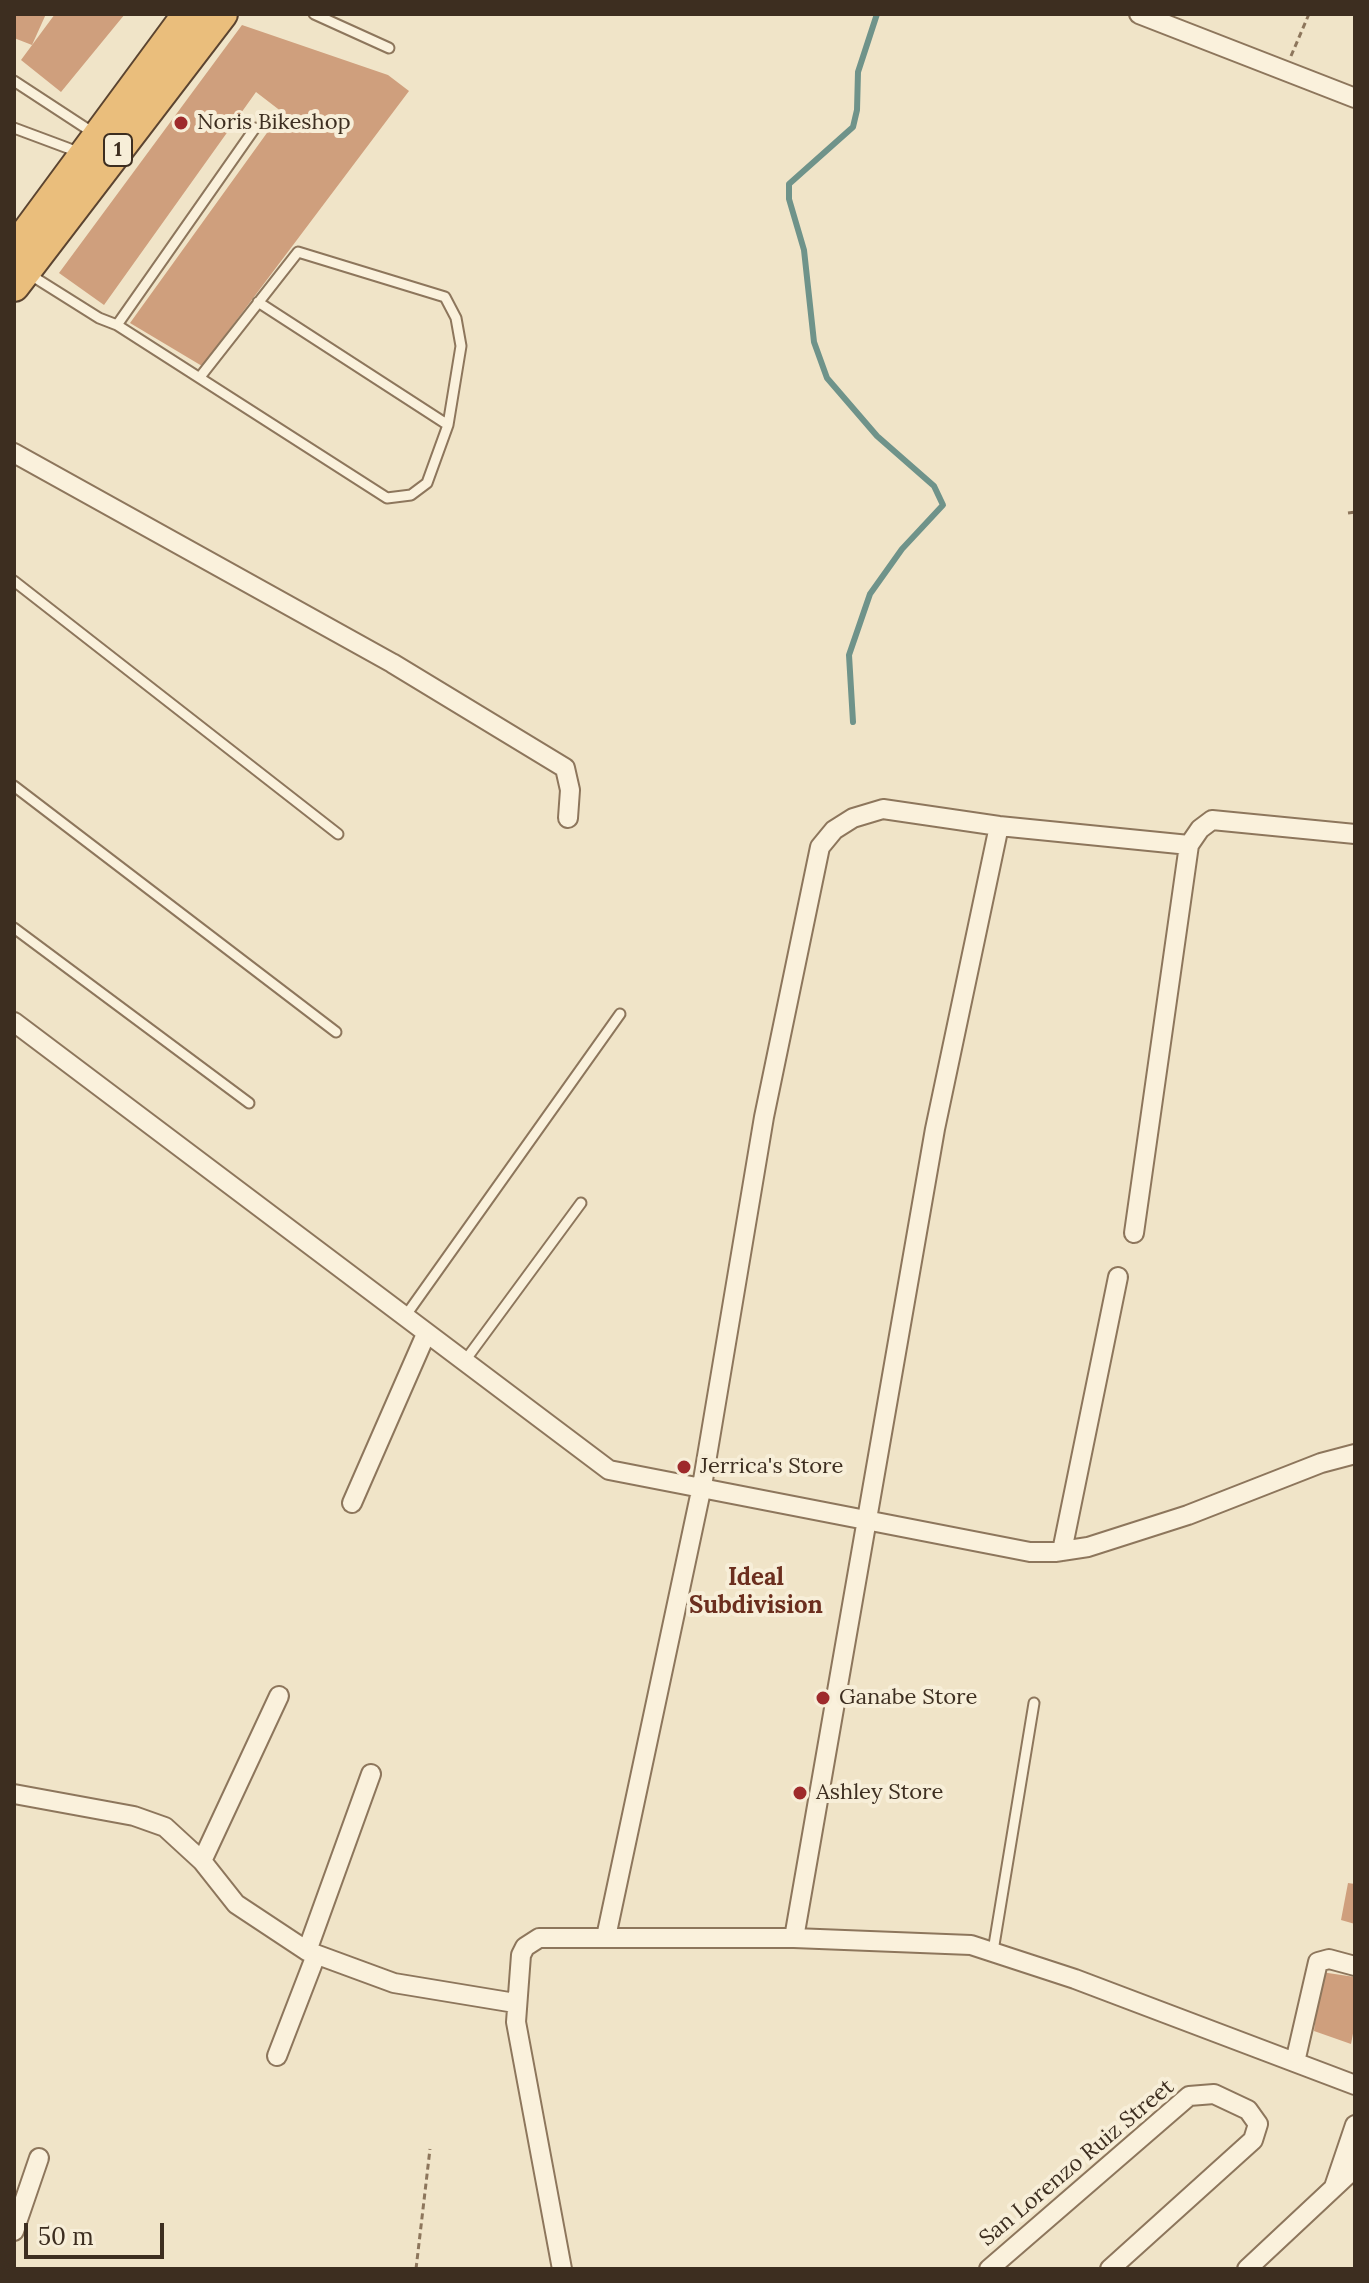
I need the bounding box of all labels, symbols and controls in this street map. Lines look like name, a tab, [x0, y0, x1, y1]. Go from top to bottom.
place label: Noris Bikeshop	[197, 110, 351, 136]
marker: Noris Bikeshop	[172, 114, 190, 132]
road number: 1	[104, 134, 132, 166]
place label: Jerrica's Store	[700, 1454, 843, 1480]
marker: Jerrica's Store	[675, 1458, 693, 1476]
district label: Ideal Subdivision	[689, 1564, 823, 1620]
place label: Ganabe Store	[839, 1685, 977, 1711]
marker: Ganabe Store	[814, 1689, 832, 1707]
place label: Ashley Store	[816, 1780, 943, 1806]
marker: Ashley Store	[791, 1784, 809, 1802]
street label: San Lorenzo Ruiz Street	[974, 2074, 1180, 2252]
scale bar	[28, 2207, 168, 2257]
text: 50 m	[38, 2221, 94, 2252]

